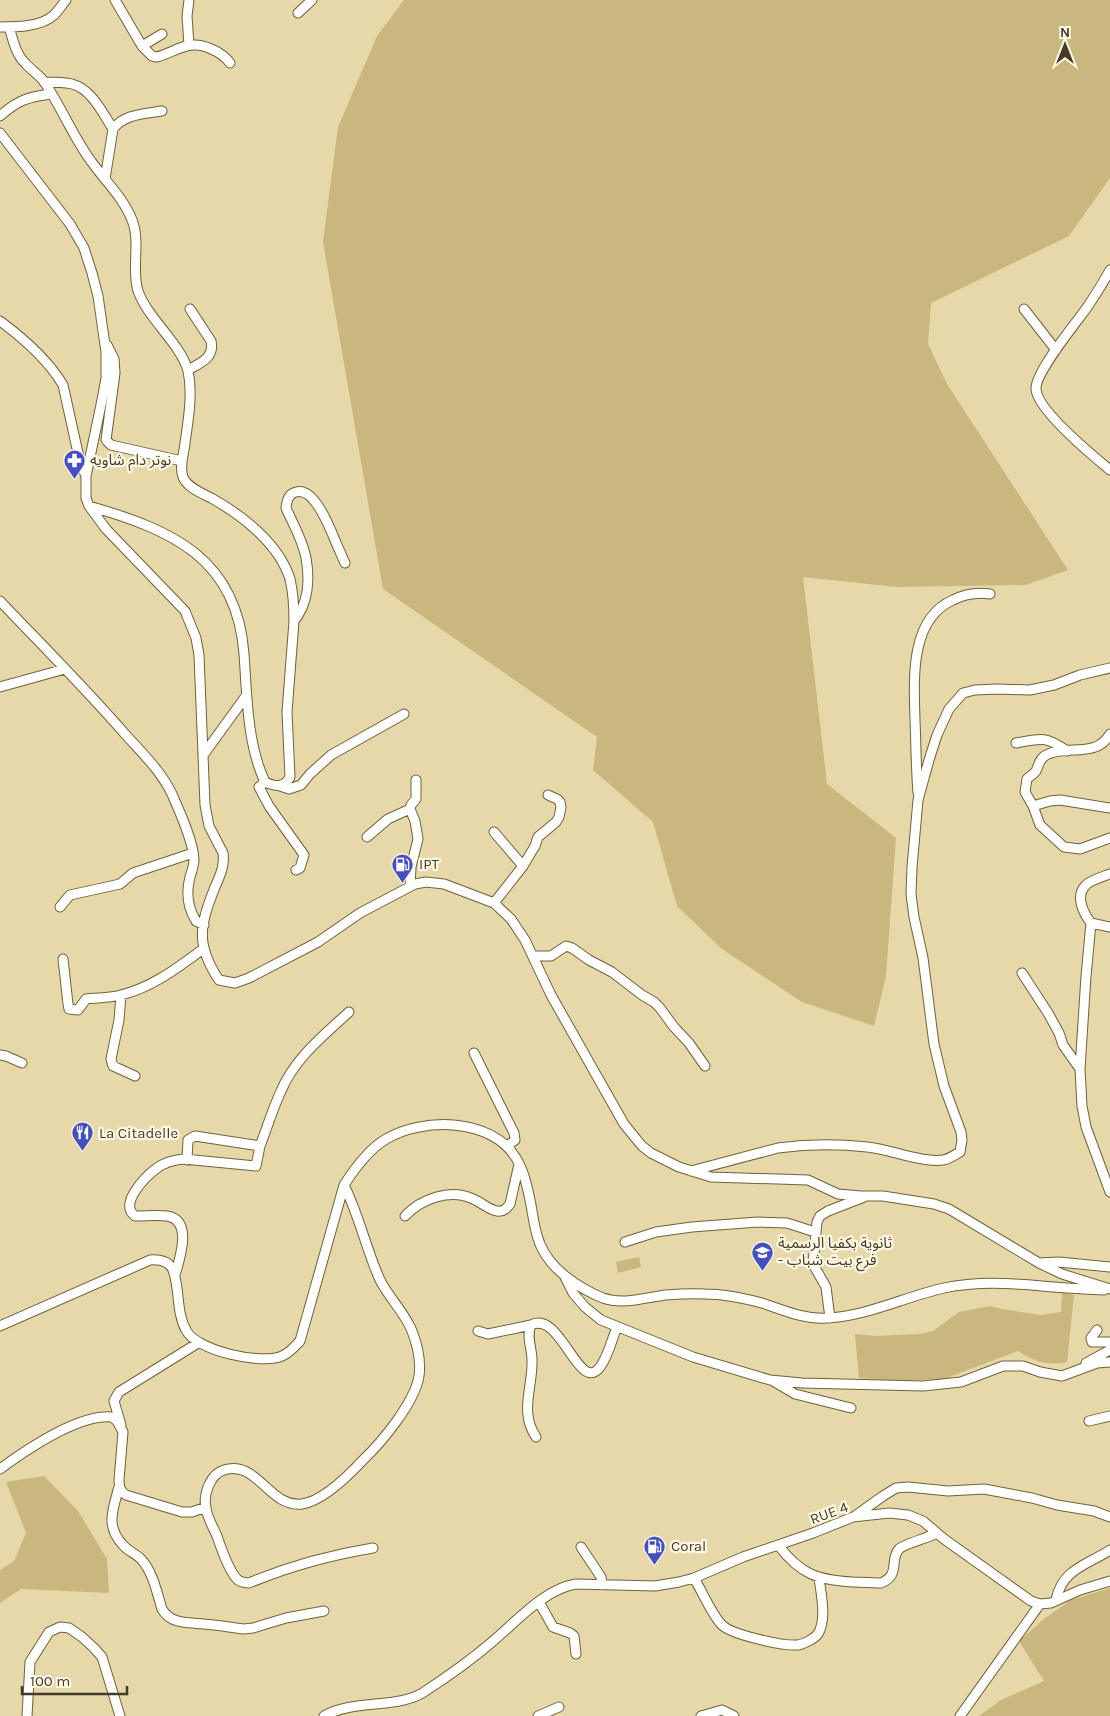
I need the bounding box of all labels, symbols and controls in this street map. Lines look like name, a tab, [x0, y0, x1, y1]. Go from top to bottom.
north arrow	[1040, 20, 1090, 70]
text: N	[1060, 24, 1070, 41]
pharmacy icon: نوتر دام شاويه	[62, 448, 86, 479]
place label: نوتر دام شاويه	[90, 451, 171, 471]
fuel station icon: IPT	[391, 852, 415, 883]
place label: IPT	[419, 855, 440, 873]
restaurant icon: La Citadelle	[71, 1121, 95, 1152]
place label: La Citadelle	[99, 1124, 178, 1142]
place label: ثانوية بكفيا الرسمية - فرع بيت شباب	[778, 1234, 892, 1272]
school or university icon: ثانوية بكفيا الرسمية - فرع بيت شباب	[750, 1240, 774, 1271]
street label: RUE 4	[807, 1498, 851, 1528]
fuel station icon: Coral	[643, 1534, 667, 1565]
place label: Coral	[671, 1537, 706, 1555]
scale bar	[22, 1664, 128, 1696]
text: 100 m	[30, 1672, 70, 1690]

